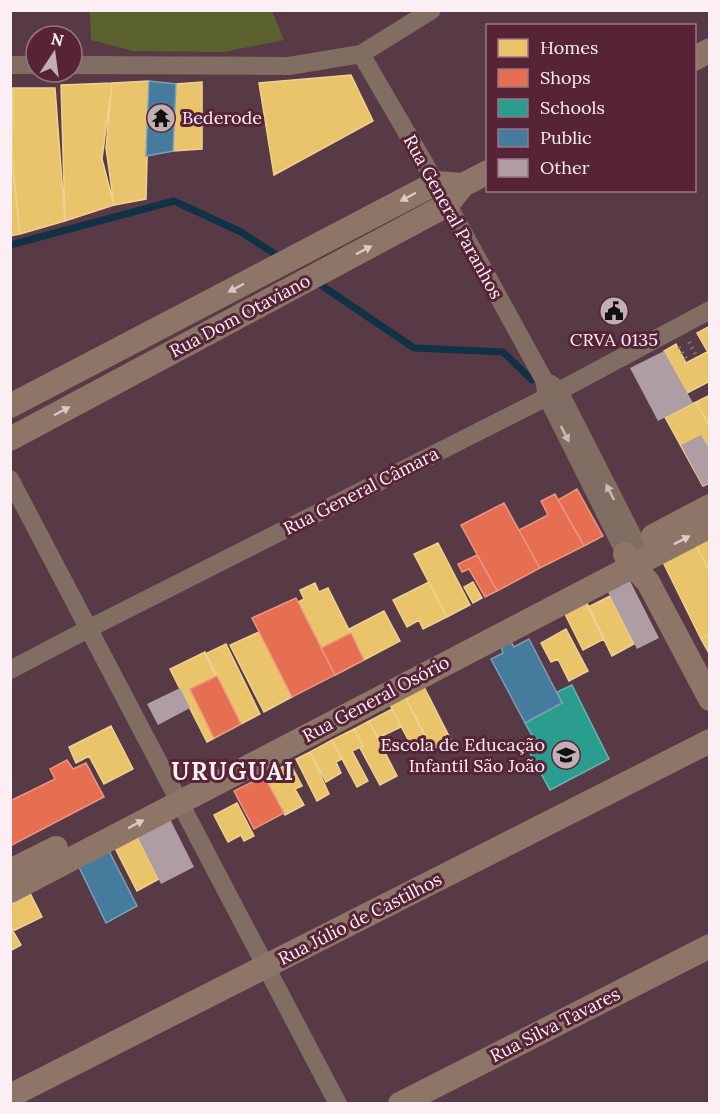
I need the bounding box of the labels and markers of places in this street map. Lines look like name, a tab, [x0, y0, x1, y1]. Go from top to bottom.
temple icon: Bederode	[145, 102, 177, 134]
place label: Bederode	[182, 106, 262, 129]
public building icon: CRVA 0135	[598, 295, 630, 327]
place label: CRVA 0135	[570, 328, 658, 351]
place label: Escola de Educação Infantil São João	[380, 733, 545, 777]
school or university icon: Escola de Educação Infantil São João	[550, 739, 582, 771]

